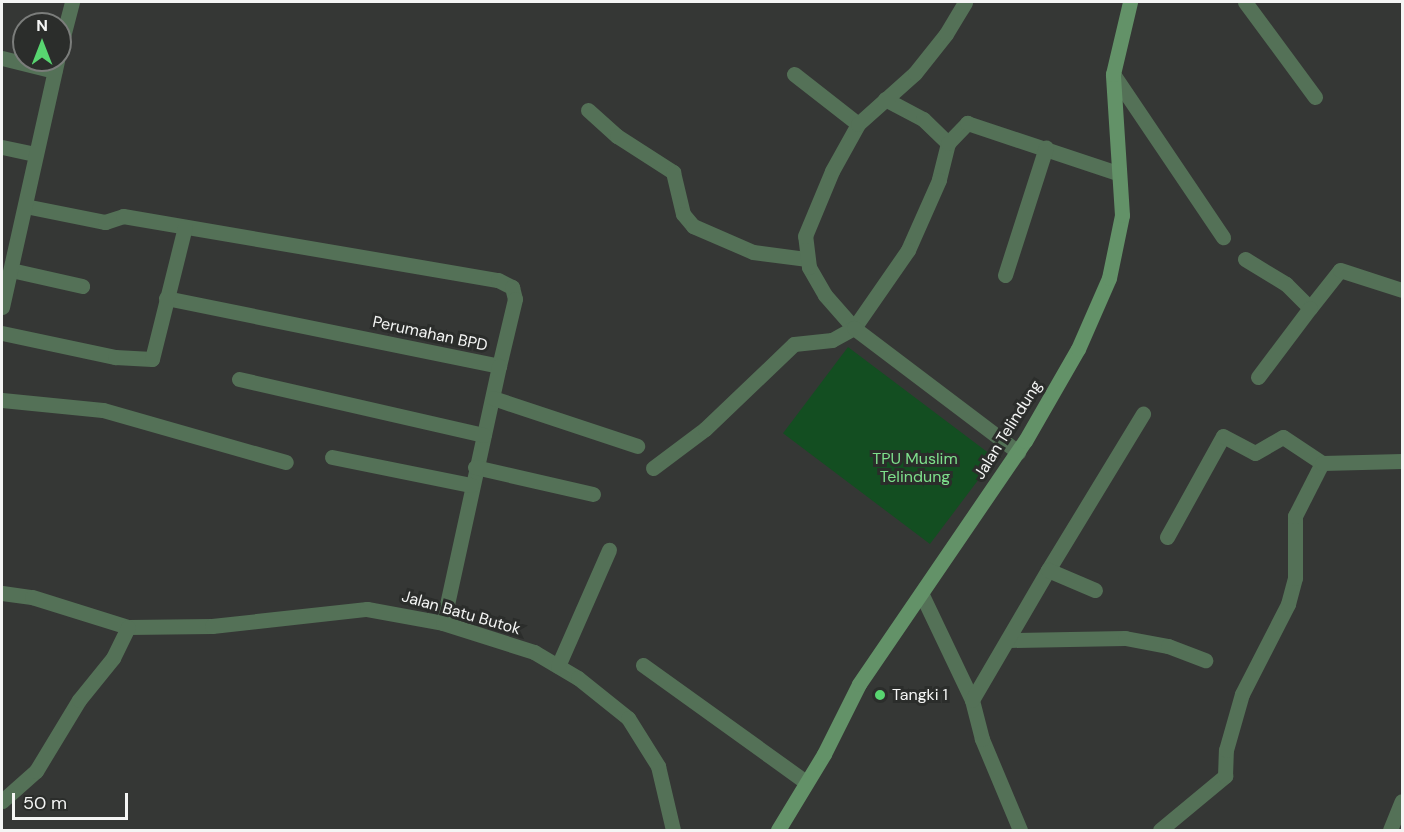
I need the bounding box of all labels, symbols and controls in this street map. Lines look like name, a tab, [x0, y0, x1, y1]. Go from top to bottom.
north arrow	[12, 12, 72, 72]
text: N	[36, 15, 48, 36]
street label: Perumahan BPD	[371, 312, 489, 356]
street label: Jalan Telindung	[970, 377, 1046, 483]
park label: TPU Muslim Telindung	[872, 449, 958, 487]
street label: Jalan Batu Butok	[399, 587, 523, 639]
place label: Tangki 1	[892, 685, 948, 705]
marker: Tangki 1	[873, 688, 887, 702]
scale bar	[15, 781, 130, 819]
text: 50 m	[23, 791, 67, 815]

